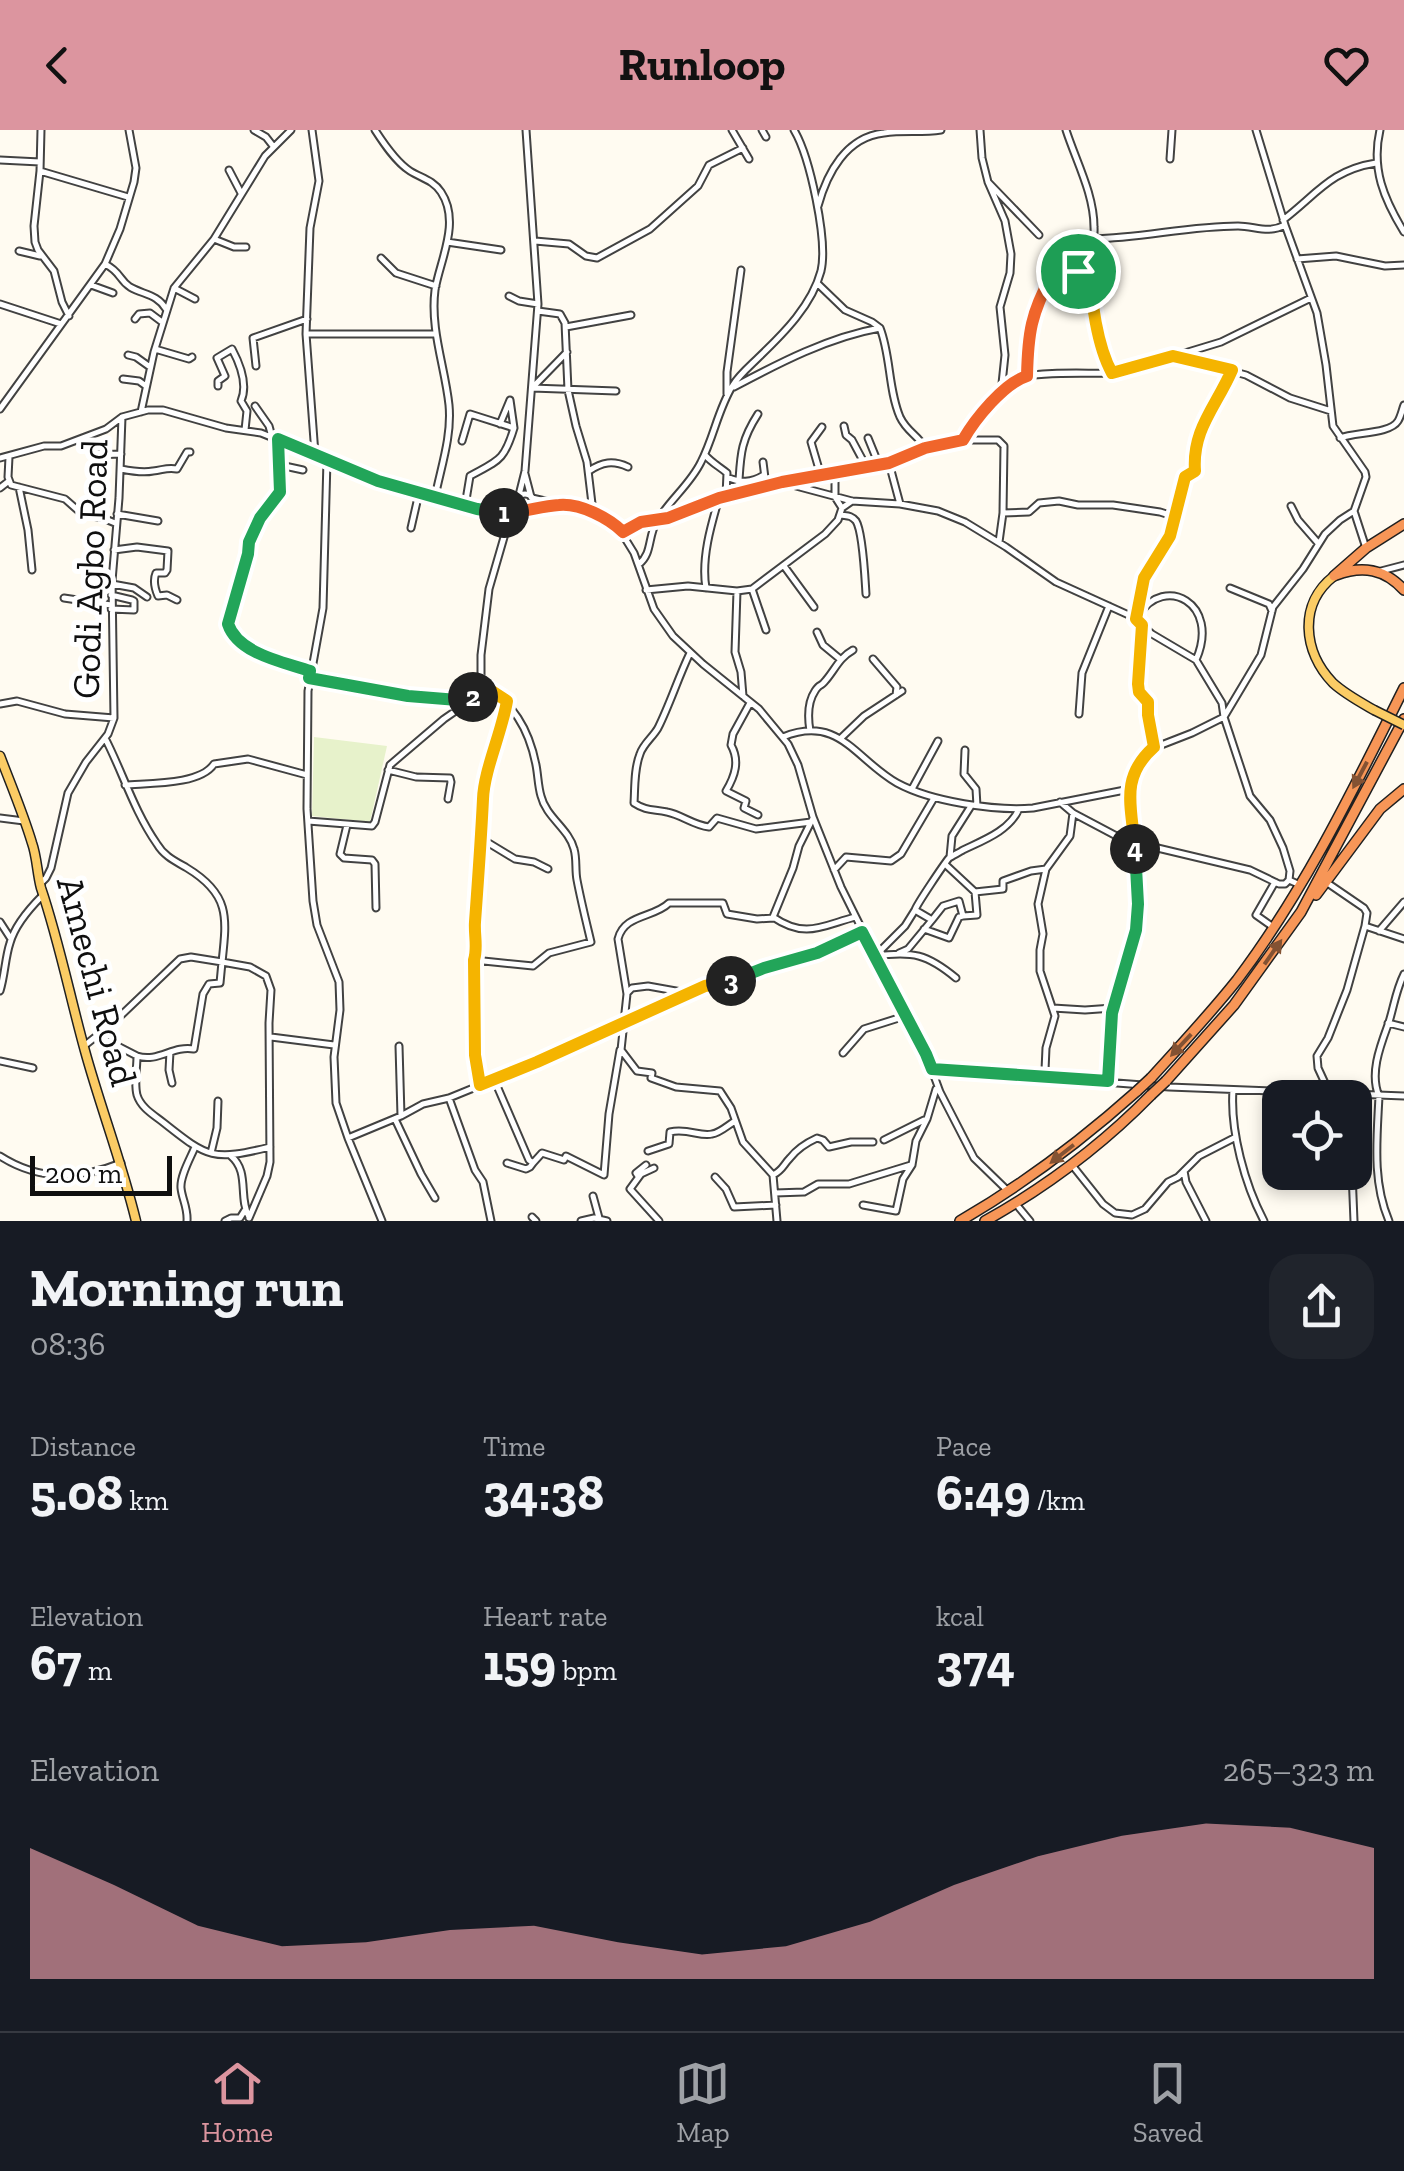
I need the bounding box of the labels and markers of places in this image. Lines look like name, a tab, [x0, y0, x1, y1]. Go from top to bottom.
pin	[1036, 229, 1121, 314]
pin: 1	[479, 488, 529, 538]
pin: 2	[448, 672, 498, 722]
pin: 4	[1110, 824, 1160, 874]
pin: 3	[706, 956, 756, 1006]

